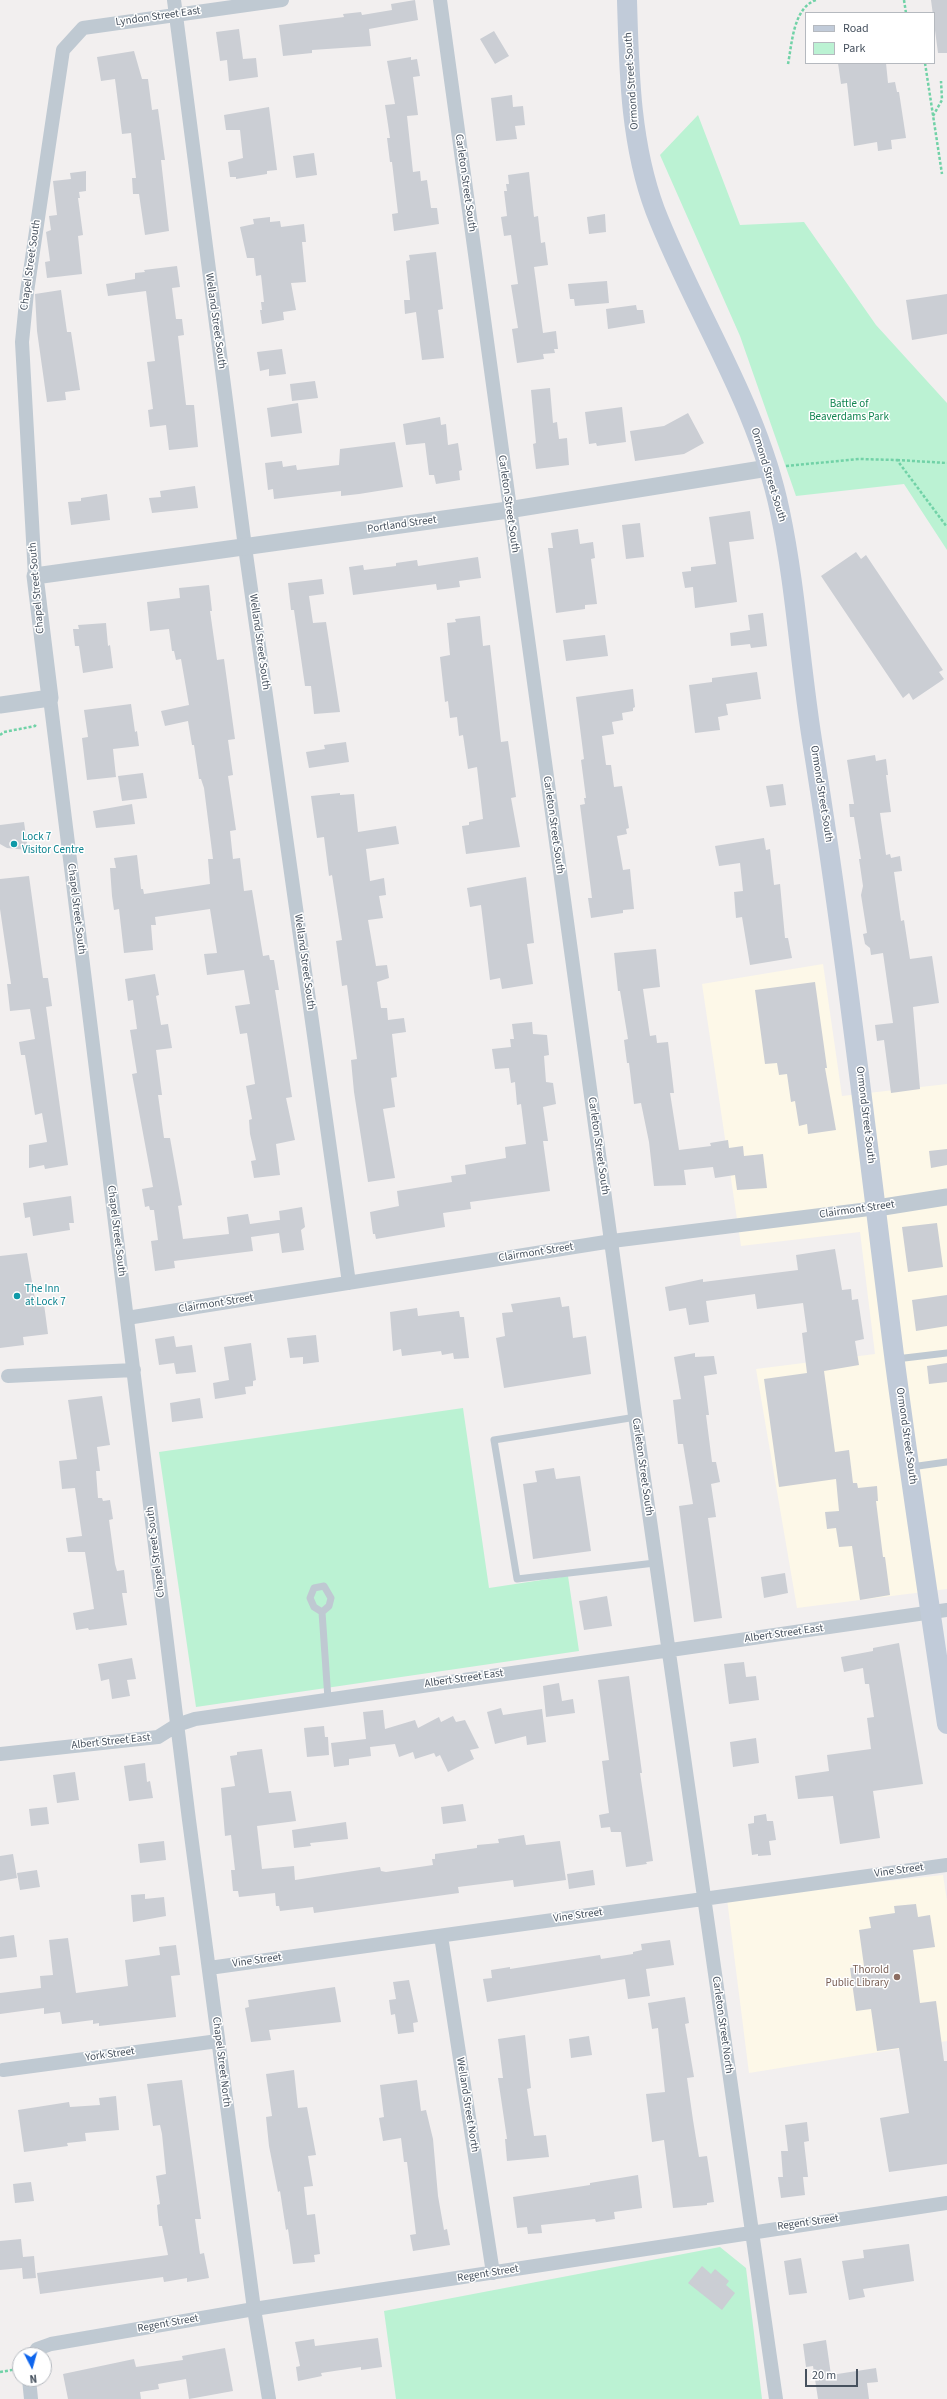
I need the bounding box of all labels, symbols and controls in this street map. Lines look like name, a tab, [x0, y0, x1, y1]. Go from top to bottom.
street label: Lyndon Street East	[115, 5, 201, 29]
legend	[805, 12, 935, 64]
text: Road	[843, 20, 869, 37]
street label: Ormond Street South	[622, 32, 642, 130]
text: Park	[843, 40, 865, 57]
street label: Carleton Street South	[452, 133, 478, 233]
street label: Chapel Street South	[18, 219, 44, 311]
street label: Welland Street South	[202, 272, 228, 370]
park label: Battle of Beaverdams Park	[809, 398, 889, 424]
street label: Ormond Street South	[747, 426, 789, 524]
street label: Carleton Street South	[495, 454, 521, 554]
street label: Portland Street	[367, 514, 437, 536]
street label: Chapel Street South	[26, 542, 48, 634]
street label: Welland Street South	[246, 593, 272, 691]
street label: Ormond Street South	[807, 745, 835, 843]
street label: Carleton Street South	[540, 775, 566, 875]
place label: Lock 7 Visitor Centre	[22, 831, 84, 857]
marker: Lock 7 Visitor Centre	[9, 839, 19, 849]
street label: Chapel Street South	[64, 863, 88, 955]
street label: Welland Street South	[291, 913, 317, 1011]
street label: Ormond Street South	[852, 1066, 878, 1164]
street label: Carleton Street South	[585, 1096, 611, 1196]
street label: Chapel Street South	[104, 1185, 128, 1277]
street label: Clairmont Street	[819, 1198, 895, 1222]
street label: Clairmont Street	[498, 1241, 574, 1265]
place label: The Inn at Lock 7	[25, 1283, 66, 1309]
marker: The Inn at Lock 7	[12, 1291, 22, 1301]
street label: Clairmont Street	[178, 1292, 254, 1316]
street label: Ormond Street South	[893, 1387, 919, 1485]
street label: Carleton Street South	[629, 1417, 655, 1517]
street label: Chapel Street South	[144, 1506, 168, 1598]
street label: Albert Street East	[744, 1622, 824, 1646]
street label: Albert Street East	[424, 1667, 504, 1691]
street label: Albert Street East	[71, 1731, 151, 1753]
street label: Vine Street	[874, 1861, 924, 1881]
street label: Vine Street	[553, 1906, 603, 1926]
street label: Vine Street	[232, 1951, 282, 1971]
place label: Thorold Public Library	[826, 1964, 889, 1990]
marker: Thorold Public Library	[892, 1972, 902, 1982]
street label: Carleton Street North	[709, 1976, 735, 2074]
street label: Chapel Street North	[209, 2016, 233, 2108]
street label: York Street	[84, 2045, 136, 2065]
street label: Welland Street North	[453, 2057, 481, 2153]
street label: Regent Street	[776, 2212, 840, 2234]
street label: Regent Street	[456, 2263, 520, 2285]
street label: Regent Street	[136, 2312, 200, 2336]
north arrow	[12, 2347, 52, 2387]
scale bar	[807, 2361, 860, 2387]
text: 20 m	[812, 2367, 836, 2384]
text: N	[29, 2371, 38, 2386]

